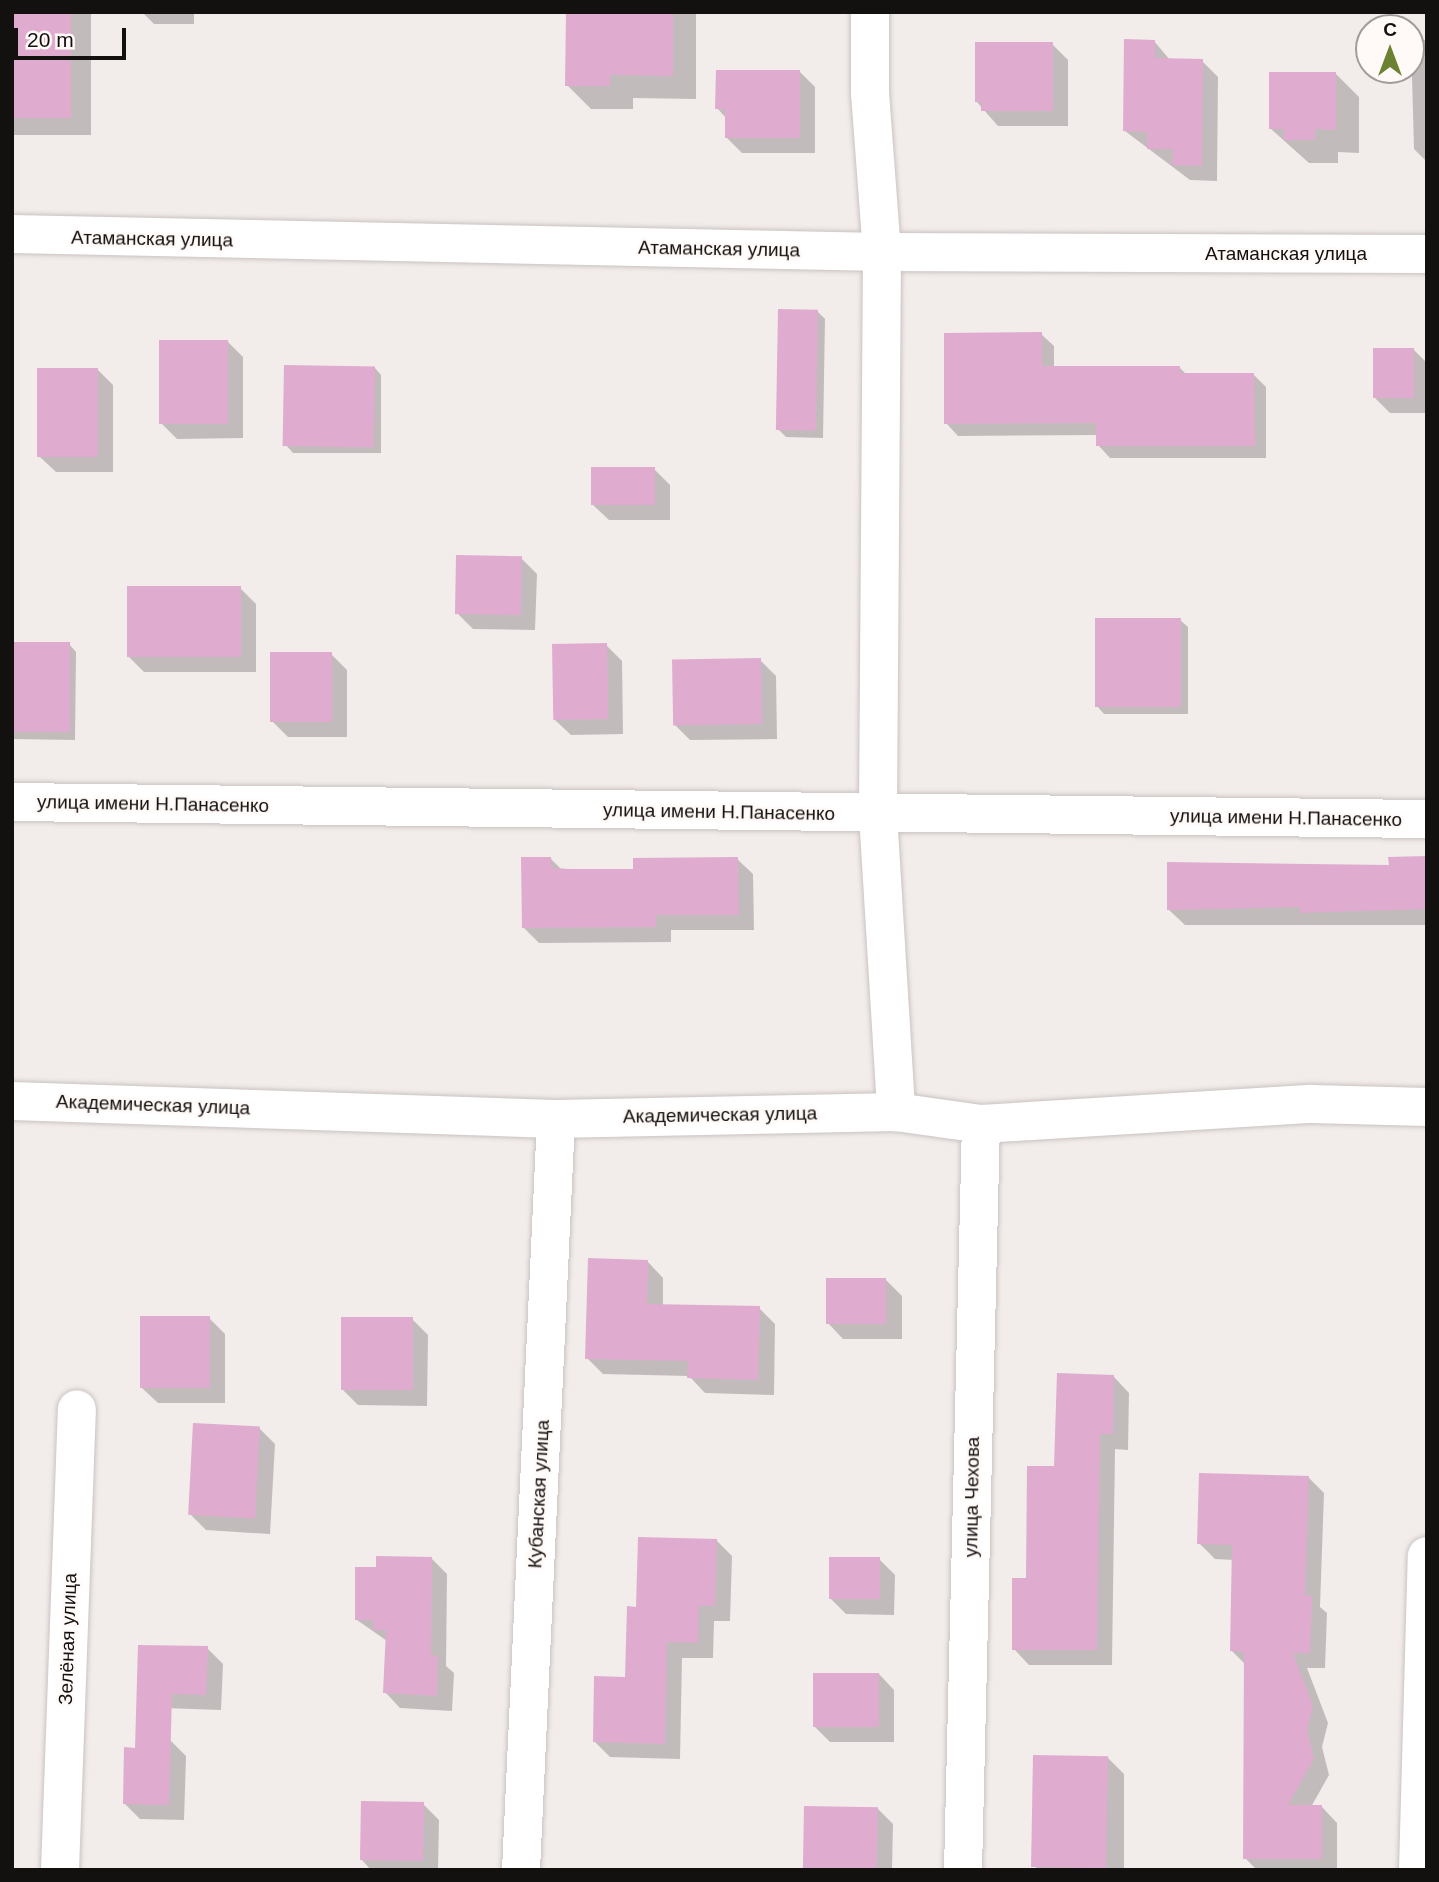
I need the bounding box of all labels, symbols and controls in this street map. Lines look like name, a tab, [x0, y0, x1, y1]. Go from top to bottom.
scale bar	[18, 14, 130, 58]
north arrow	[1355, 14, 1425, 84]
text: С	[1383, 19, 1397, 40]
text: 20 m	[27, 28, 74, 51]
street label: Атаманская улица	[71, 226, 233, 252]
street label: Атаманская улица	[638, 236, 800, 262]
street label: Атаманская улица	[1205, 243, 1367, 265]
street label: улица имени Н.Панасенко	[37, 791, 269, 817]
street label: улица имени Н.Панасенко	[603, 799, 835, 825]
street label: улица имени Н.Панасенко	[1170, 805, 1402, 831]
street label: Академическая улица	[55, 1090, 251, 1120]
street label: Академическая улица	[623, 1102, 817, 1128]
street label: Кубанская улица	[524, 1419, 554, 1569]
street label: улица Чехова	[960, 1436, 984, 1558]
street label: Зелёная улица	[54, 1573, 82, 1705]

